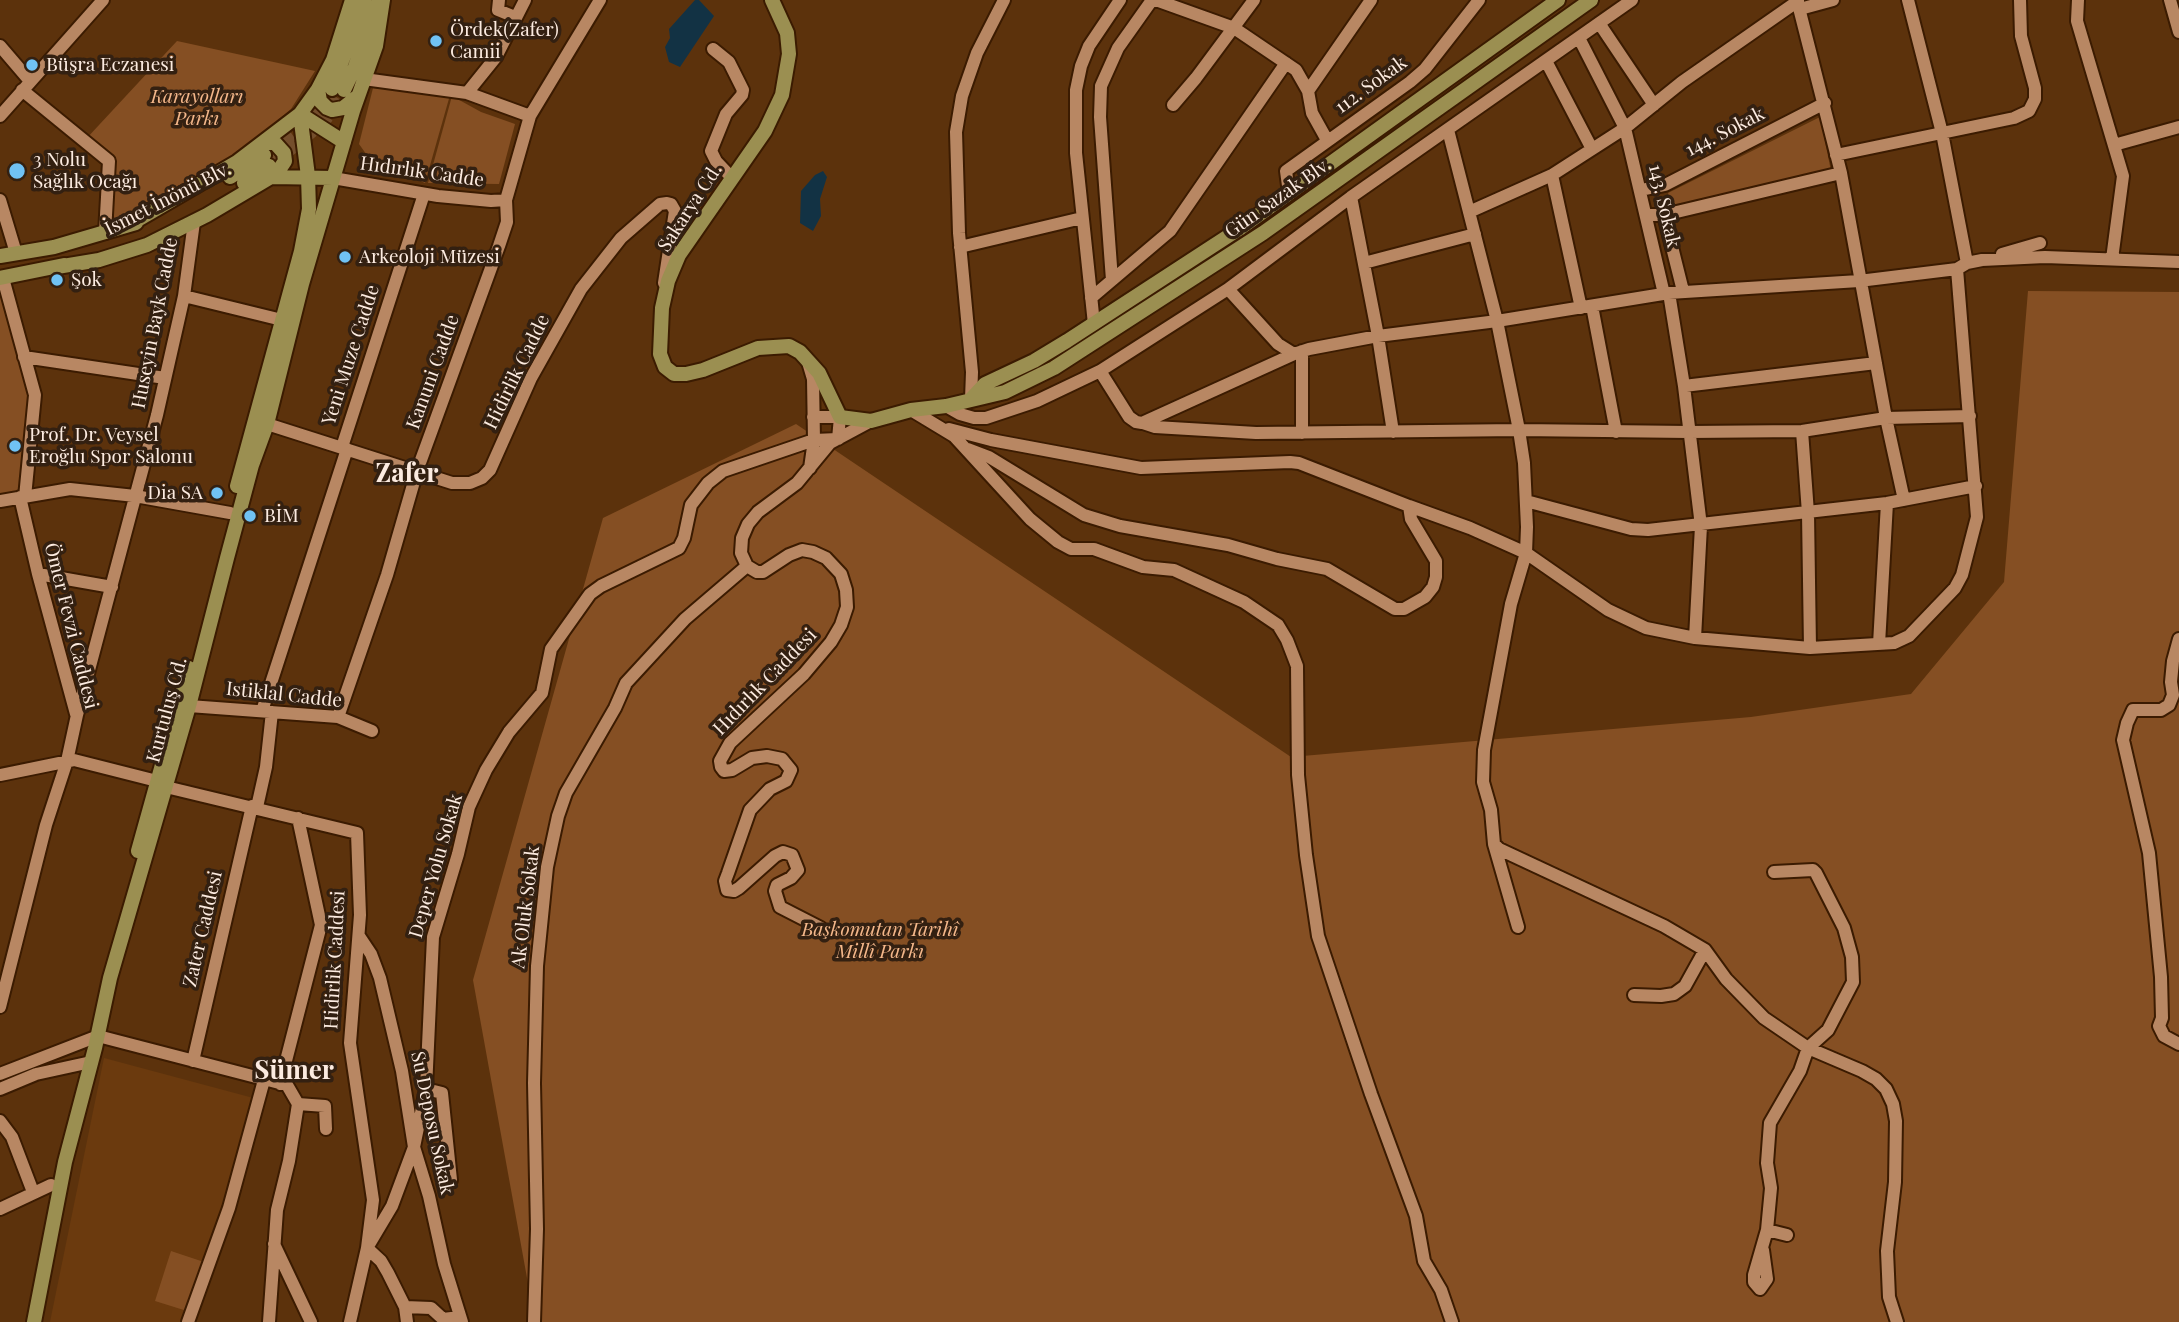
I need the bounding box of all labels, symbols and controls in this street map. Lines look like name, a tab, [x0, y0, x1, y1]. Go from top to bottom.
place label: Ördek(Zafer) Camii	[450, 19, 559, 63]
marker: Ördek(Zafer) Camii	[428, 33, 444, 49]
street label: 112. Sokak	[1331, 51, 1411, 119]
place label: Büşra Eczanesi	[46, 54, 174, 76]
marker: Büşra Eczanesi	[24, 57, 40, 73]
park label: Karayolları Parkı	[151, 86, 243, 130]
street label: 144. Sokak	[1682, 102, 1768, 162]
place label: 3 Nolu Sağlık Ocağı	[33, 149, 137, 193]
street label: Hıdırlık Cadde	[359, 152, 485, 192]
street label: Gün Sazak Blv.	[1221, 153, 1335, 243]
street label: İsmet İnönü Blv.	[101, 157, 235, 241]
street label: Sakarya Cd.	[653, 160, 727, 256]
marker: 3 Nolu Sağlık Ocağı	[7, 161, 27, 181]
street label: 143. Sokak	[1643, 162, 1685, 250]
street label: Huseyin Bayk Cadde	[127, 235, 183, 411]
place label: Arkeoloji Müzesi	[359, 246, 500, 268]
marker: Arkeoloji Müzesi	[337, 249, 353, 265]
place label: Şok	[71, 269, 102, 291]
marker: Şok	[49, 272, 65, 288]
street label: Yeni Muze Cadde	[318, 282, 384, 428]
street label: Hidirlik Cadde	[479, 311, 555, 433]
street label: Kanuni Cadde	[402, 312, 464, 432]
place label: Prof. Dr. Veysel Eroğlu Spor Salonu	[29, 424, 193, 468]
marker: Prof. Dr. Veysel Eroğlu Spor Salonu	[7, 438, 23, 454]
district label: Zafer	[376, 458, 438, 490]
place label: Dia SA	[147, 482, 203, 504]
marker: Dia SA	[209, 485, 225, 501]
place label: BİM	[264, 505, 299, 527]
marker: BİM	[242, 508, 258, 524]
street label: Ömer Fevzi Caddesi	[39, 540, 103, 712]
street label: Hıdırlık Caddesi	[708, 624, 822, 740]
street label: Kurtuluş Cd.	[142, 655, 192, 765]
street label: Istiklal Cadde	[225, 678, 343, 712]
street label: Deper Yolu Sokak	[404, 791, 468, 941]
street label: Ak Oluk Sokak	[507, 844, 545, 970]
street label: Zater Caddesi	[179, 869, 227, 989]
street label: Hidirlik Caddesi	[320, 890, 350, 1030]
park label: Başkomutan Tarihî Millî Parkı	[801, 919, 959, 963]
street label: Su Deposu Sokak	[406, 1049, 458, 1197]
district label: Sümer	[254, 1055, 334, 1087]

